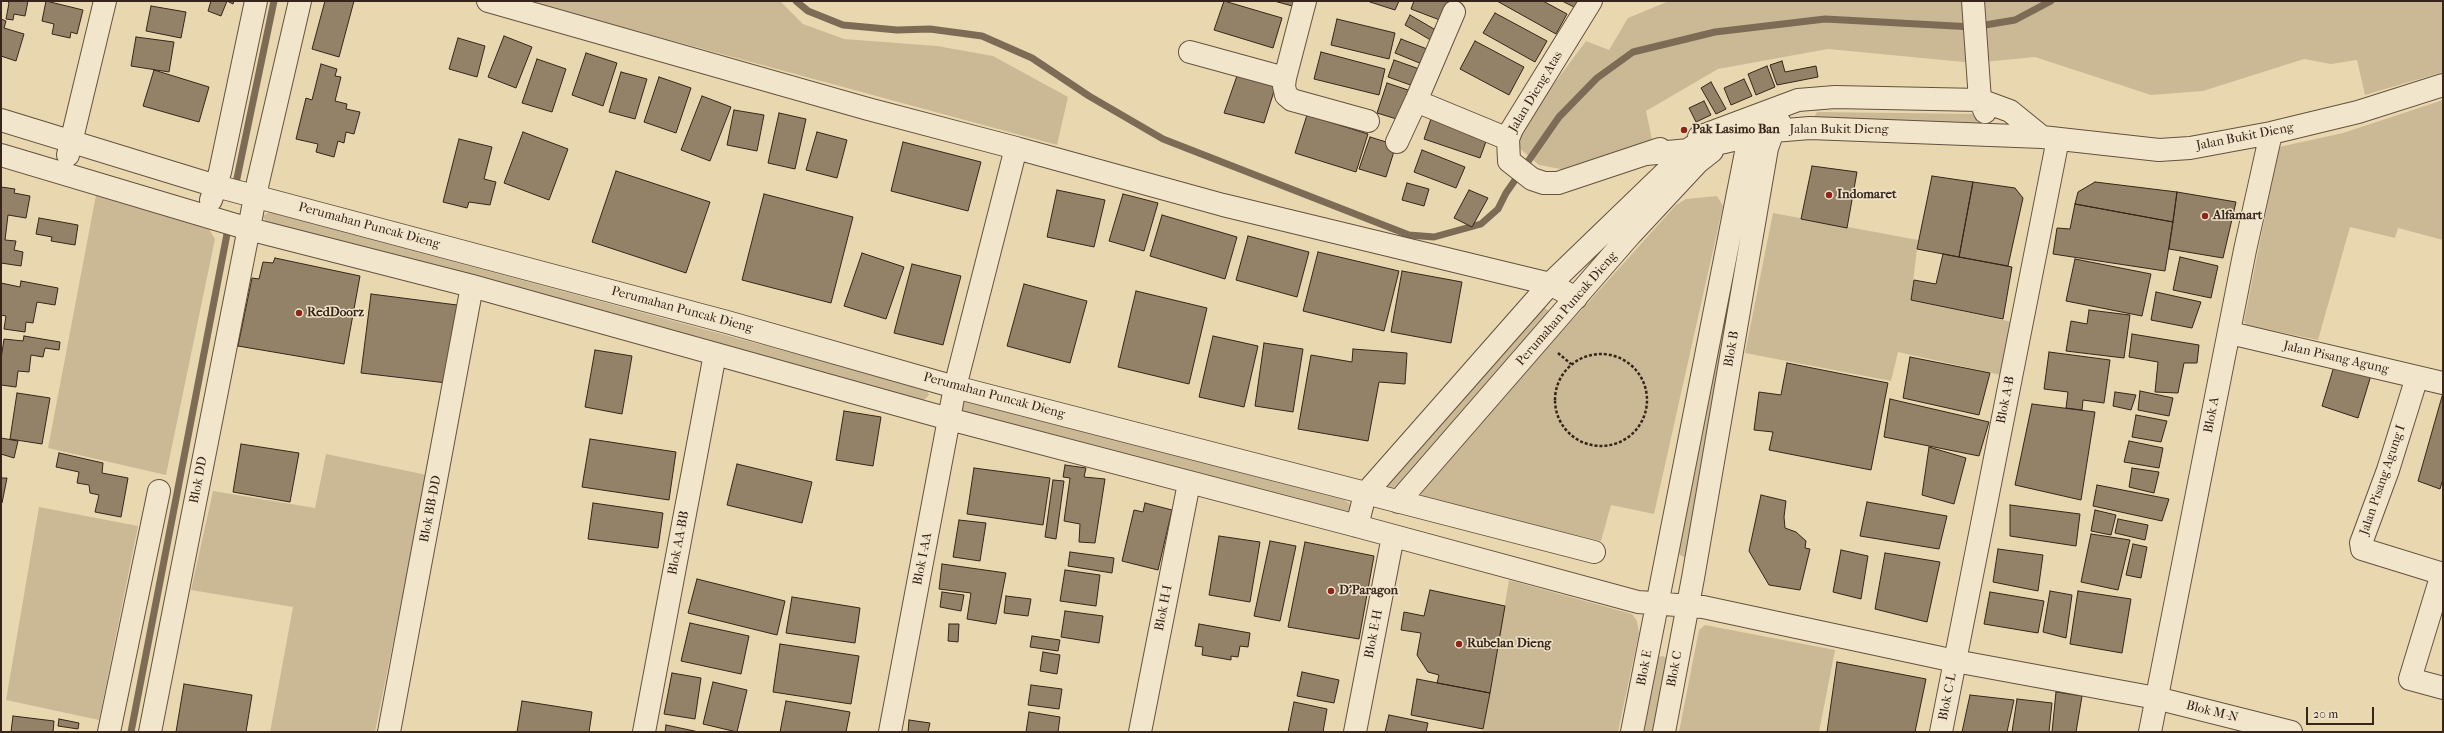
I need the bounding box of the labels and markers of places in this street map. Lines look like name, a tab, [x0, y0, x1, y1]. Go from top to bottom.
place label: Pak Lasimo Ban	[1692, 122, 1780, 138]
marker: Pak Lasimo Ban	[1679, 125, 1689, 135]
place label: Indomaret	[1837, 187, 1897, 203]
marker: Indomaret	[1824, 190, 1834, 200]
place label: Alfamart	[2213, 208, 2262, 224]
marker: Alfamart	[2200, 211, 2210, 221]
place label: RedDoorz	[307, 305, 364, 321]
marker: RedDoorz	[294, 308, 304, 318]
place label: D'Paragon	[1339, 583, 1398, 599]
marker: D'Paragon	[1326, 586, 1336, 596]
place label: Rubelan Dieng	[1467, 636, 1551, 652]
marker: Rubelan Dieng	[1454, 639, 1464, 649]

